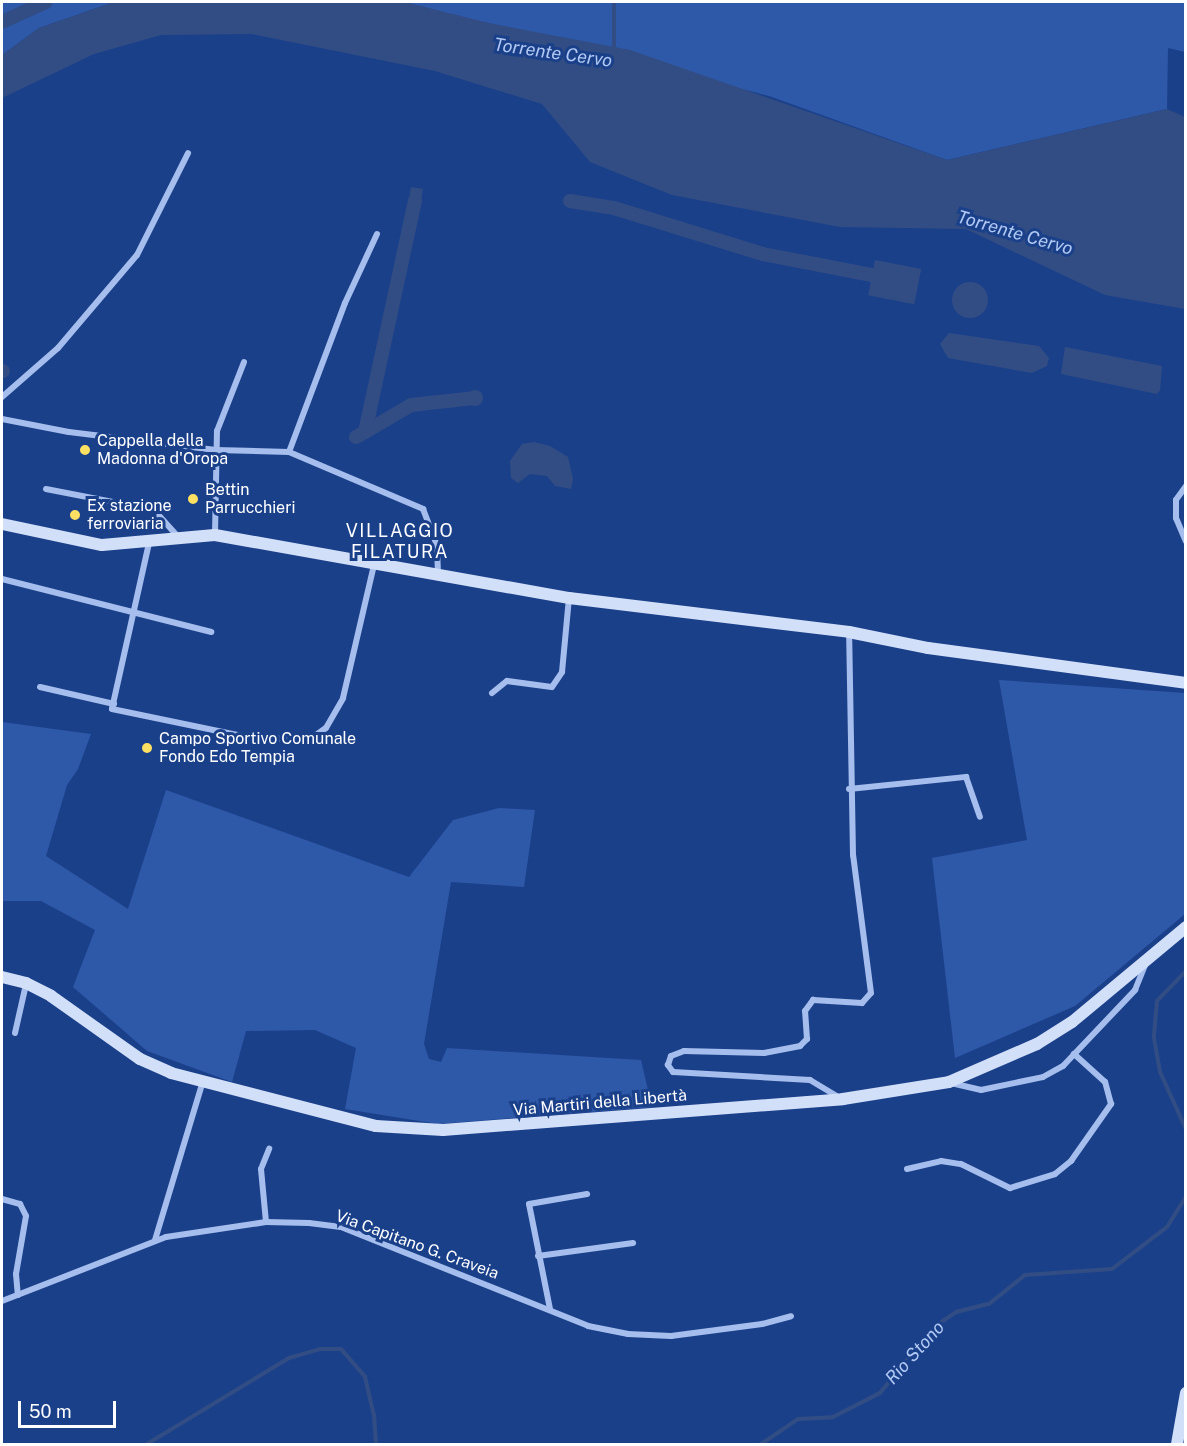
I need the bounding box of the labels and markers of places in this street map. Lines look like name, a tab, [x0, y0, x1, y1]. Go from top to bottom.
place label: Cappella della Madonna d'Oropa	[97, 431, 228, 469]
marker: Cappella della Madonna d'Oropa	[78, 443, 92, 457]
place label: Bettin Parrucchieri	[205, 480, 295, 518]
marker: Bettin Parrucchieri	[186, 492, 200, 506]
place label: Ex stazione ferroviaria	[87, 496, 172, 534]
marker: Ex stazione ferroviaria	[68, 508, 82, 522]
place label: Campo Sportivo Comunale Fondo Edo Tempia	[159, 729, 356, 767]
marker: Campo Sportivo Comunale Fondo Edo Tempia	[140, 741, 154, 755]

